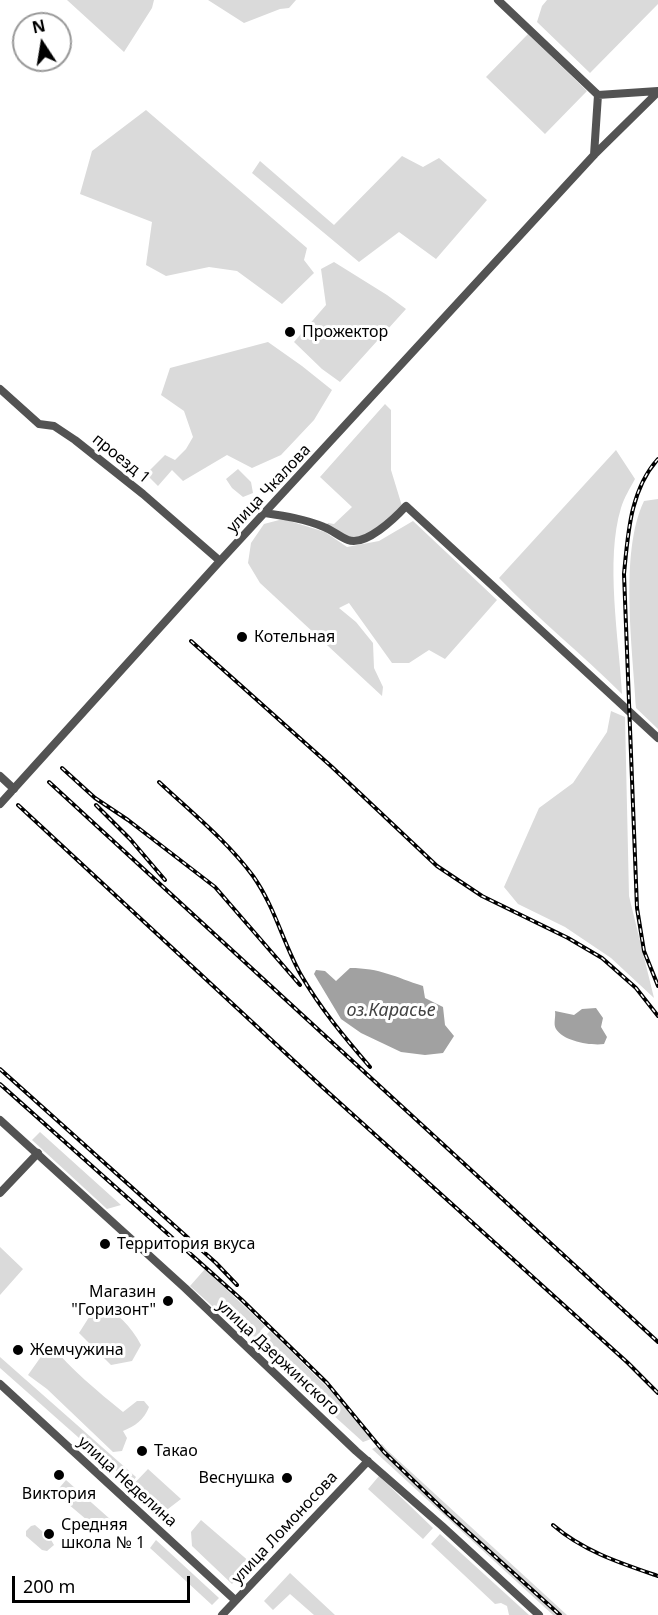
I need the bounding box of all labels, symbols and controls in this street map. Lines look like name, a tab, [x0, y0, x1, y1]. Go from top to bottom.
north arrow	[12, 12, 72, 72]
text: N	[30, 14, 47, 38]
place label: Прожектор	[302, 322, 388, 342]
marker: Прожектор	[283, 325, 297, 339]
street label: проезд 1	[88, 430, 154, 488]
street label: улица Чкалова	[223, 441, 315, 537]
place label: Котельная	[254, 627, 335, 647]
marker: Котельная	[235, 630, 249, 644]
water label: оз.Карасье	[346, 1000, 436, 1022]
place label: Территория вкуса	[117, 1234, 255, 1254]
marker: Территория вкуса	[98, 1237, 112, 1251]
place label: Магазин "Горизонт"	[71, 1282, 156, 1320]
marker: Магазин "Горизонт"	[161, 1294, 175, 1308]
street label: улица Дзержинского	[213, 1296, 343, 1420]
place label: Жемчужина	[30, 1340, 124, 1360]
marker: Жемчужина	[11, 1343, 25, 1357]
street label: улица Неделина	[74, 1432, 180, 1532]
place label: Такао	[154, 1441, 198, 1461]
marker: Такао	[135, 1444, 149, 1458]
marker: Виктория	[52, 1468, 66, 1482]
place label: Веснушка	[199, 1468, 275, 1488]
street label: улица Ломоносова	[228, 1468, 342, 1588]
marker: Веснушка	[280, 1471, 294, 1485]
place label: Виктория	[22, 1484, 96, 1504]
place label: Средняя школа № 1	[61, 1515, 145, 1553]
marker: Средняя школа № 1	[42, 1527, 56, 1541]
scale bar	[15, 1564, 194, 1602]
text: 200 m	[23, 1574, 75, 1598]

